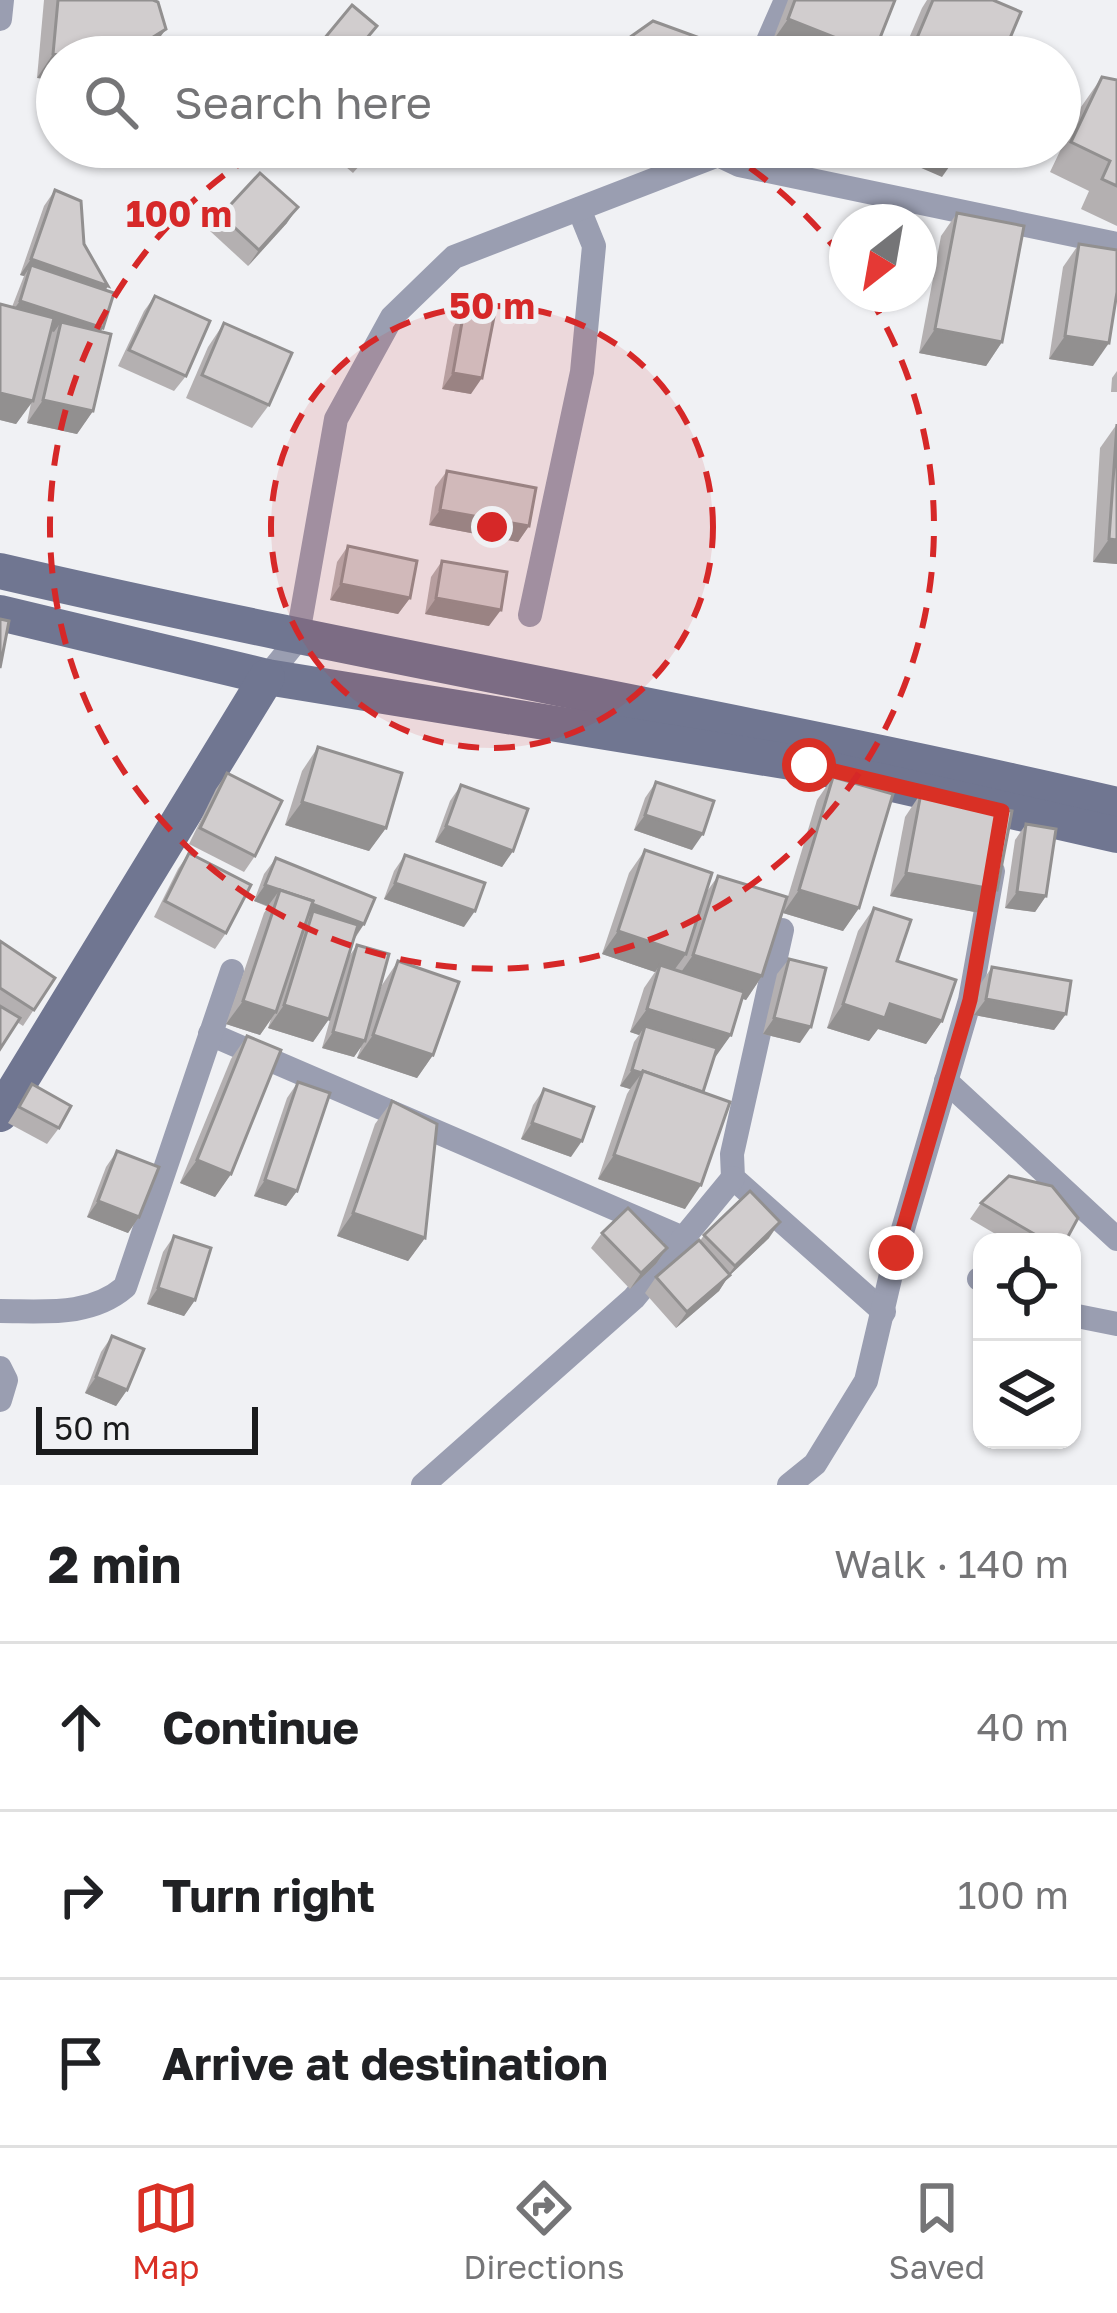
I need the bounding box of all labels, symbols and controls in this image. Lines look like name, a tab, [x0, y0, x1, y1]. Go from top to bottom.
search box	[36, 36, 1081, 168]
icon: search	[78, 69, 144, 135]
text: Search here	[174, 75, 432, 129]
text: 100 m	[126, 192, 232, 235]
north arrow	[829, 204, 937, 312]
text: 50 m	[449, 284, 535, 327]
centre of rings	[471, 506, 513, 548]
route start	[782, 738, 836, 792]
route end	[869, 1226, 923, 1280]
map controls	[973, 1233, 1081, 1449]
button: locate	[973, 1233, 1081, 1341]
button: layers	[973, 1341, 1081, 1449]
scale bar	[36, 1401, 258, 1454]
text: 50 m	[54, 1408, 131, 1447]
text: 2 min	[48, 1533, 181, 1594]
text: Walk · 140 m	[834, 1540, 1069, 1587]
icon: ahead	[48, 1694, 114, 1760]
text: Continue	[162, 1700, 359, 1754]
text: 40 m	[977, 1703, 1069, 1750]
icon: right	[48, 1862, 114, 1928]
text: Turn right	[162, 1868, 375, 1922]
text: 100 m	[957, 1871, 1069, 1918]
icon: arrive	[48, 2030, 114, 2096]
text: Arrive at destination	[162, 2036, 608, 2090]
tab: Map	[132, 2175, 199, 2286]
tab: Directions	[463, 2175, 625, 2286]
tab: Saved	[889, 2175, 985, 2286]

